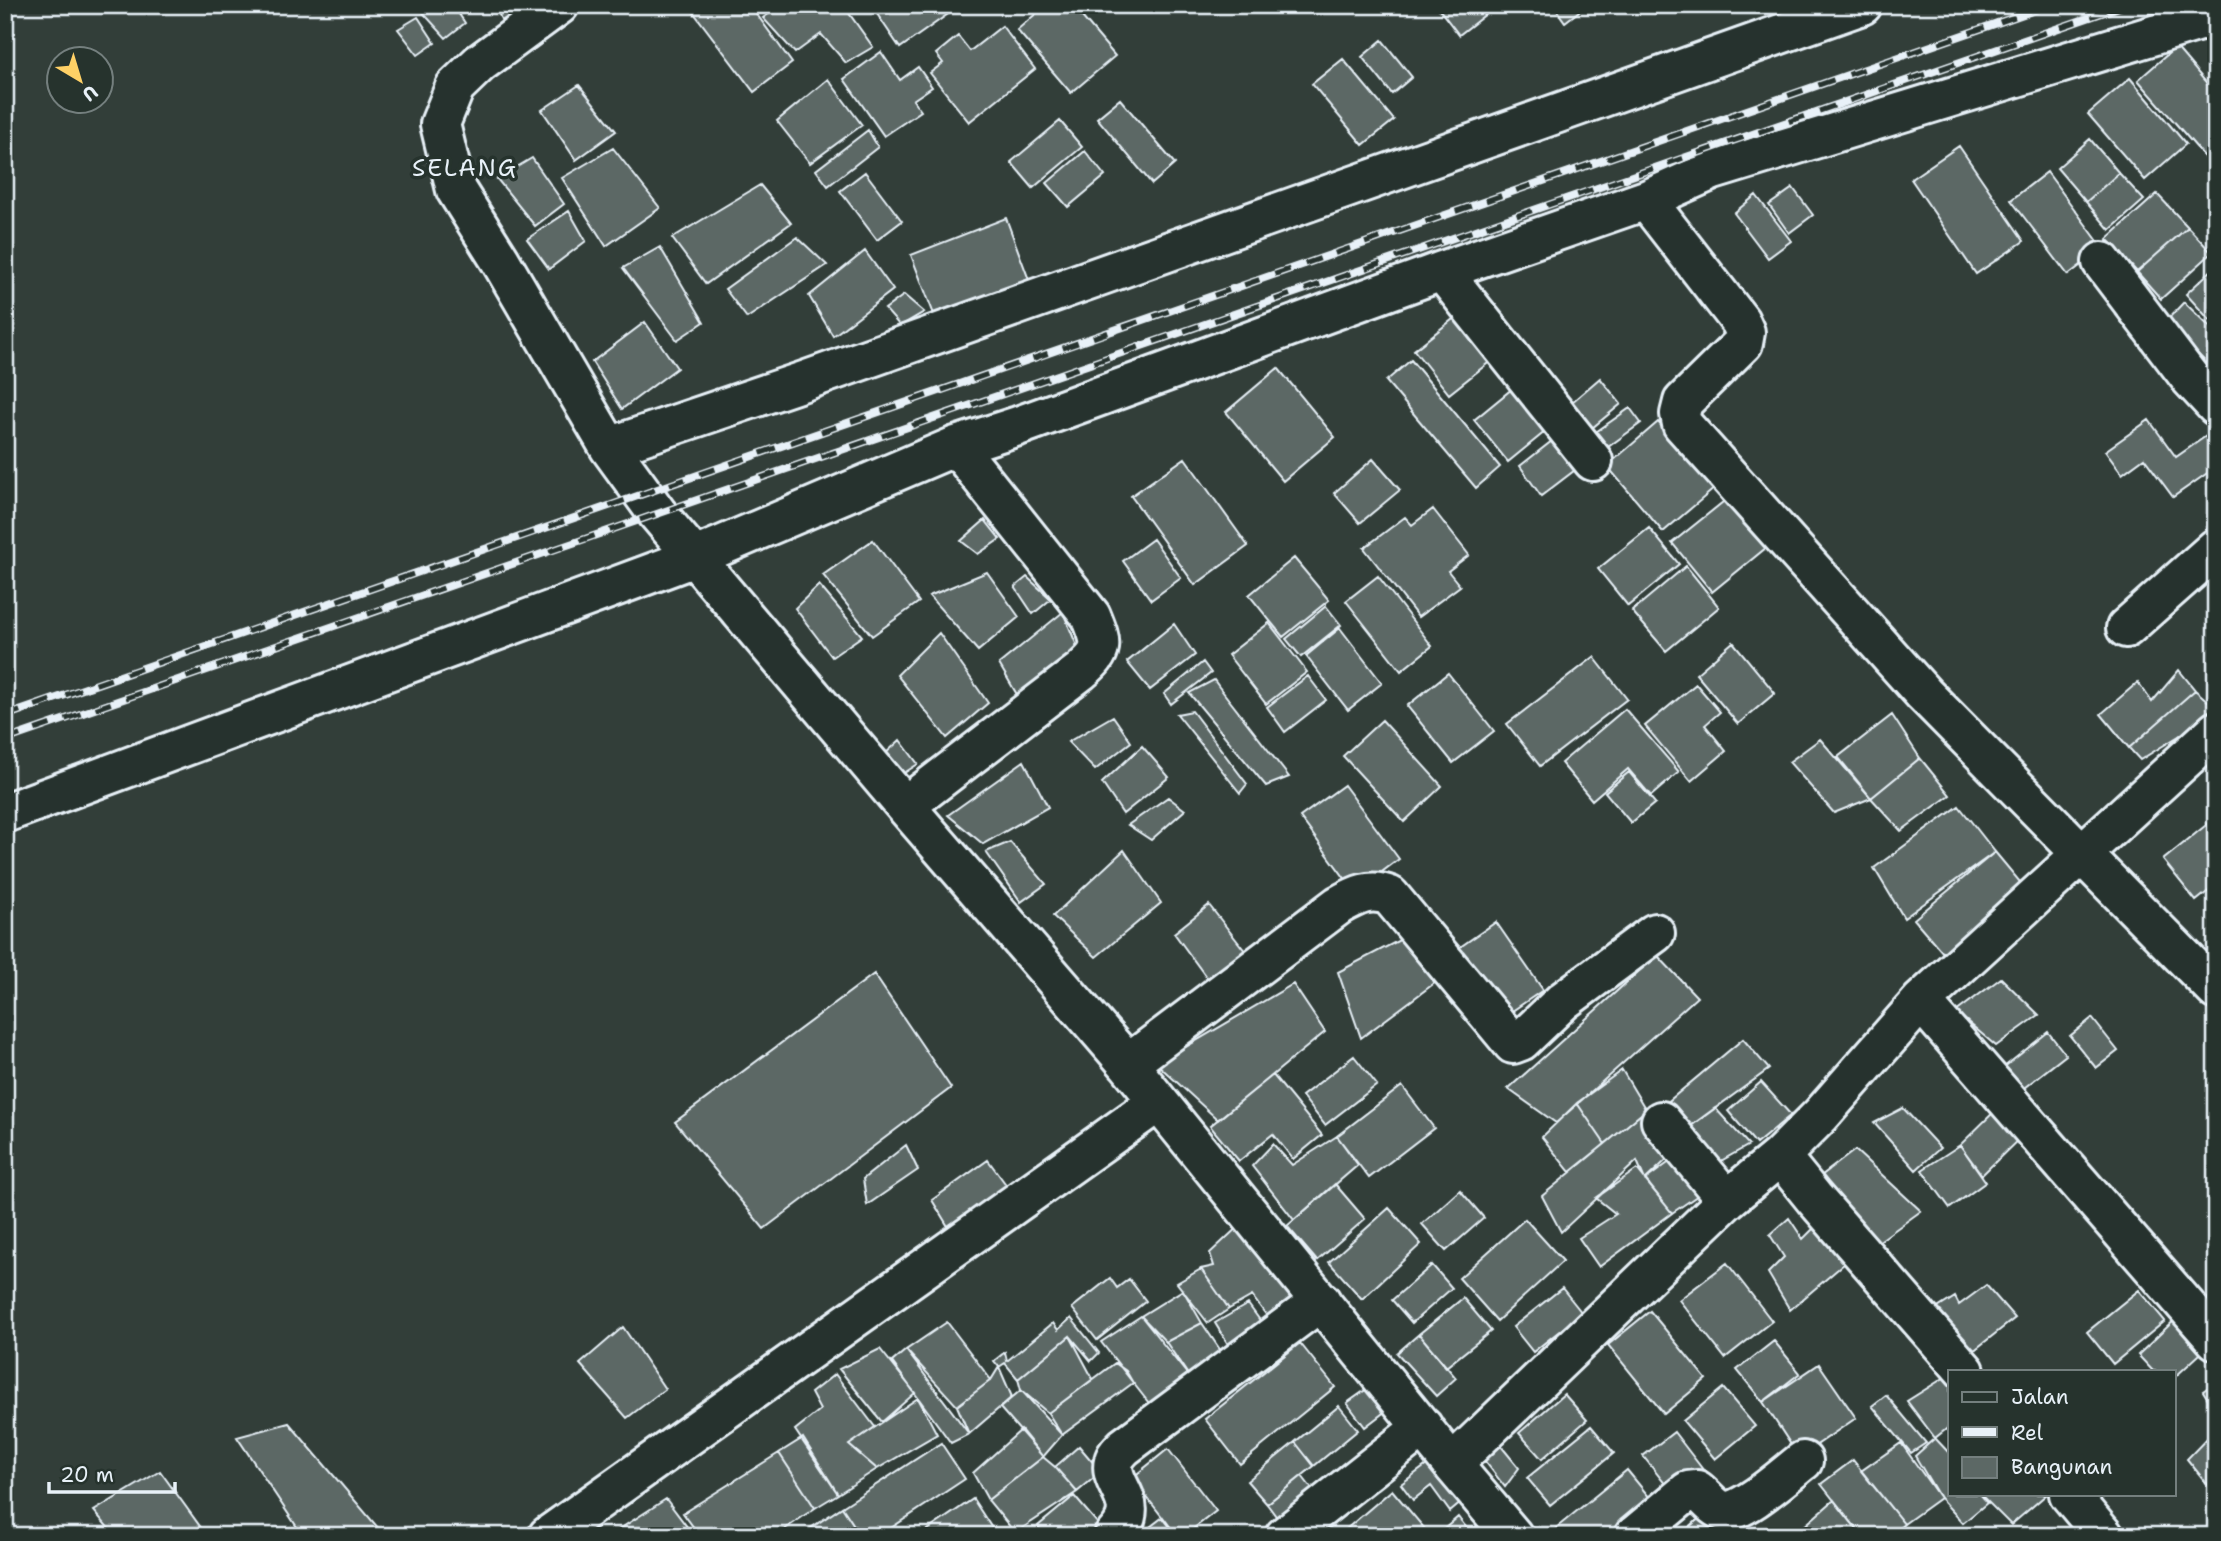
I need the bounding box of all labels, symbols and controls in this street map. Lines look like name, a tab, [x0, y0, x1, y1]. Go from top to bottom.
north arrow	[46, 46, 116, 116]
text: U	[77, 79, 103, 107]
district label: SELANG	[412, 152, 518, 184]
legend	[1948, 1370, 2176, 1496]
text: Jalan	[2011, 1383, 2069, 1411]
text: Rel	[2011, 1419, 2044, 1447]
scale bar	[49, 1450, 175, 1494]
text: Bangunan	[2011, 1453, 2112, 1481]
text: 20 m	[60, 1461, 114, 1489]

